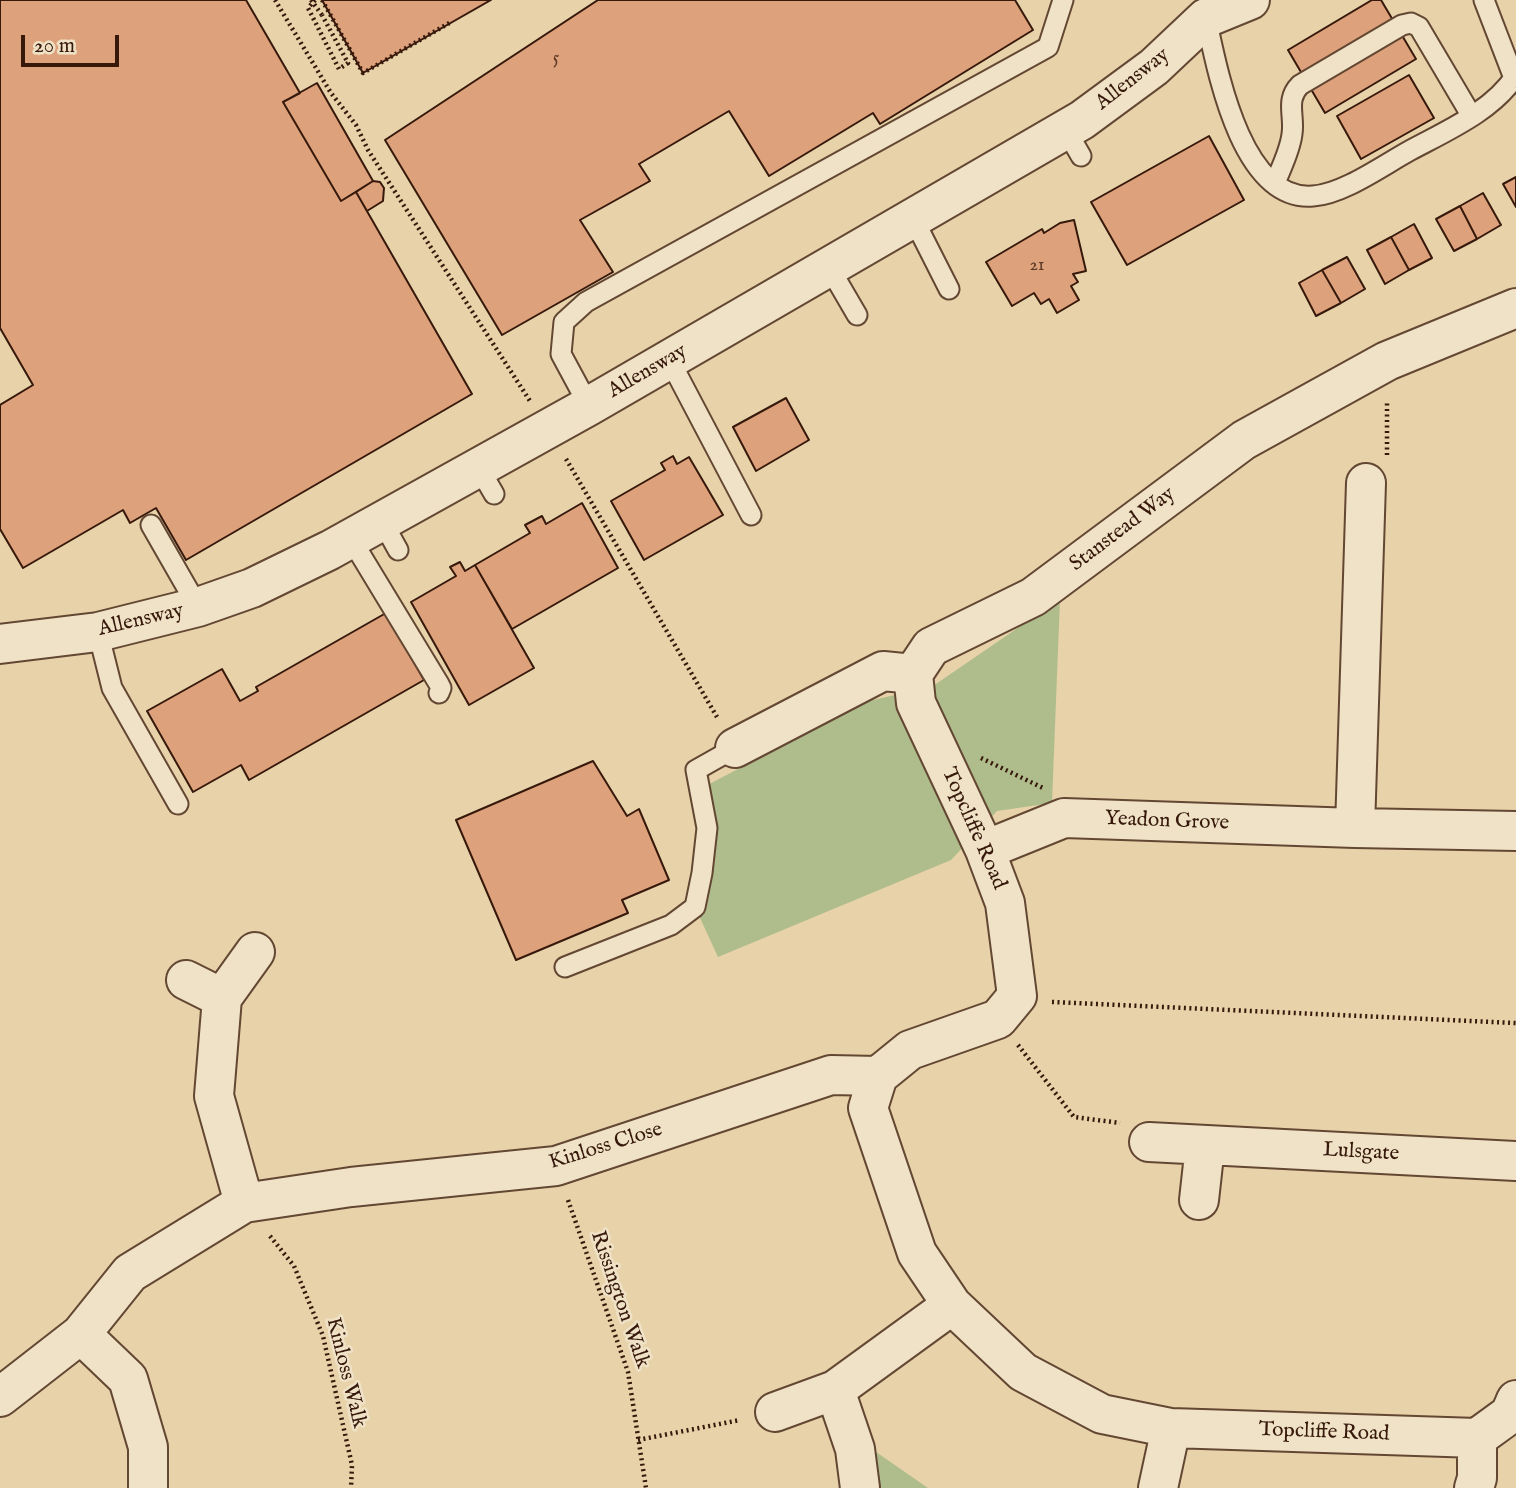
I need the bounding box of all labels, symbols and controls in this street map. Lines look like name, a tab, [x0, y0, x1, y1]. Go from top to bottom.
scale bar	[24, 21, 122, 65]
text: 20 m	[34, 33, 75, 60]
street label: Allensway	[1091, 43, 1175, 117]
house number: 5	[553, 48, 559, 70]
house number: 21	[1029, 255, 1045, 277]
street label: Allensway	[604, 339, 692, 405]
street label: Stanstead Way	[1065, 482, 1181, 578]
street label: Allensway	[96, 599, 186, 643]
street label: Topcliffe Road	[935, 764, 1011, 894]
street label: Yeadon Grove	[1104, 807, 1230, 837]
street label: Kinloss Close	[546, 1118, 666, 1176]
street label: Lulsgate	[1322, 1138, 1400, 1168]
street label: Rissington Walk	[584, 1228, 654, 1372]
street label: Kinloss Walk	[319, 1315, 371, 1431]
street label: Topcliffe Road	[1258, 1418, 1390, 1448]

